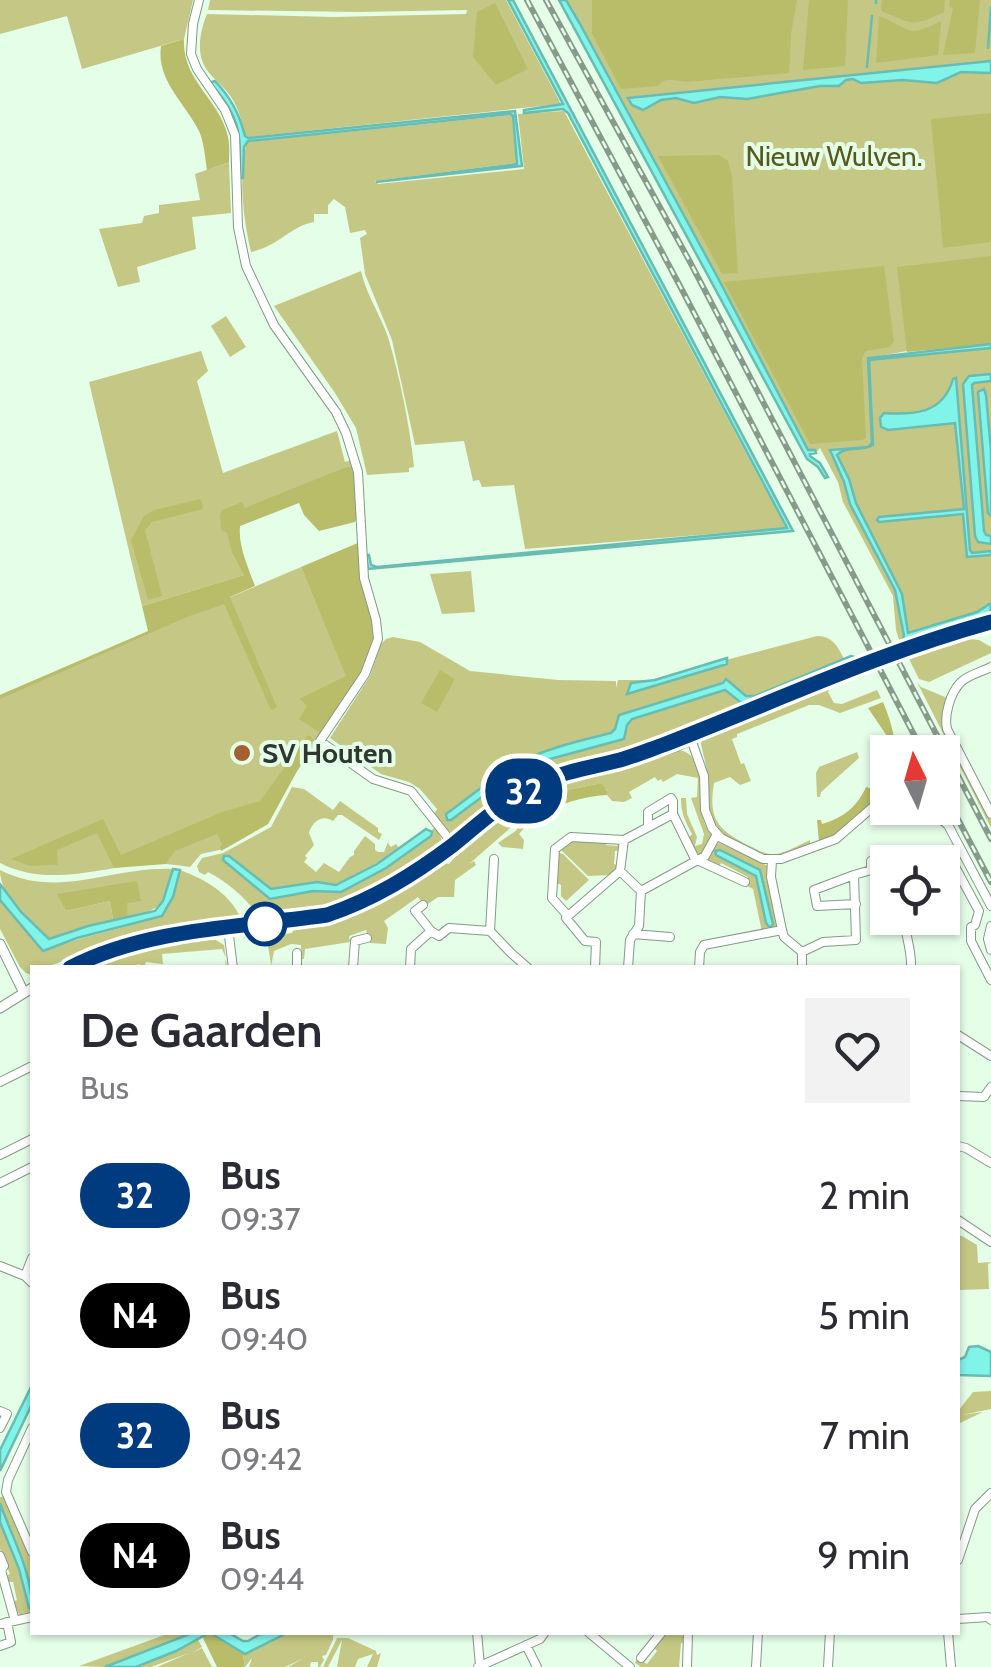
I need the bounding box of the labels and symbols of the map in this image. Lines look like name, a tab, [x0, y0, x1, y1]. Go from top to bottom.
park label: Nieuw Wulven.	[745, 139, 923, 173]
north arrow	[870, 735, 960, 825]
place label: SV Houten	[262, 736, 393, 770]
marker: SV Houten	[231, 742, 253, 764]
line badge: 32	[479, 758, 569, 824]
unlabelled marker	[244, 903, 286, 945]

